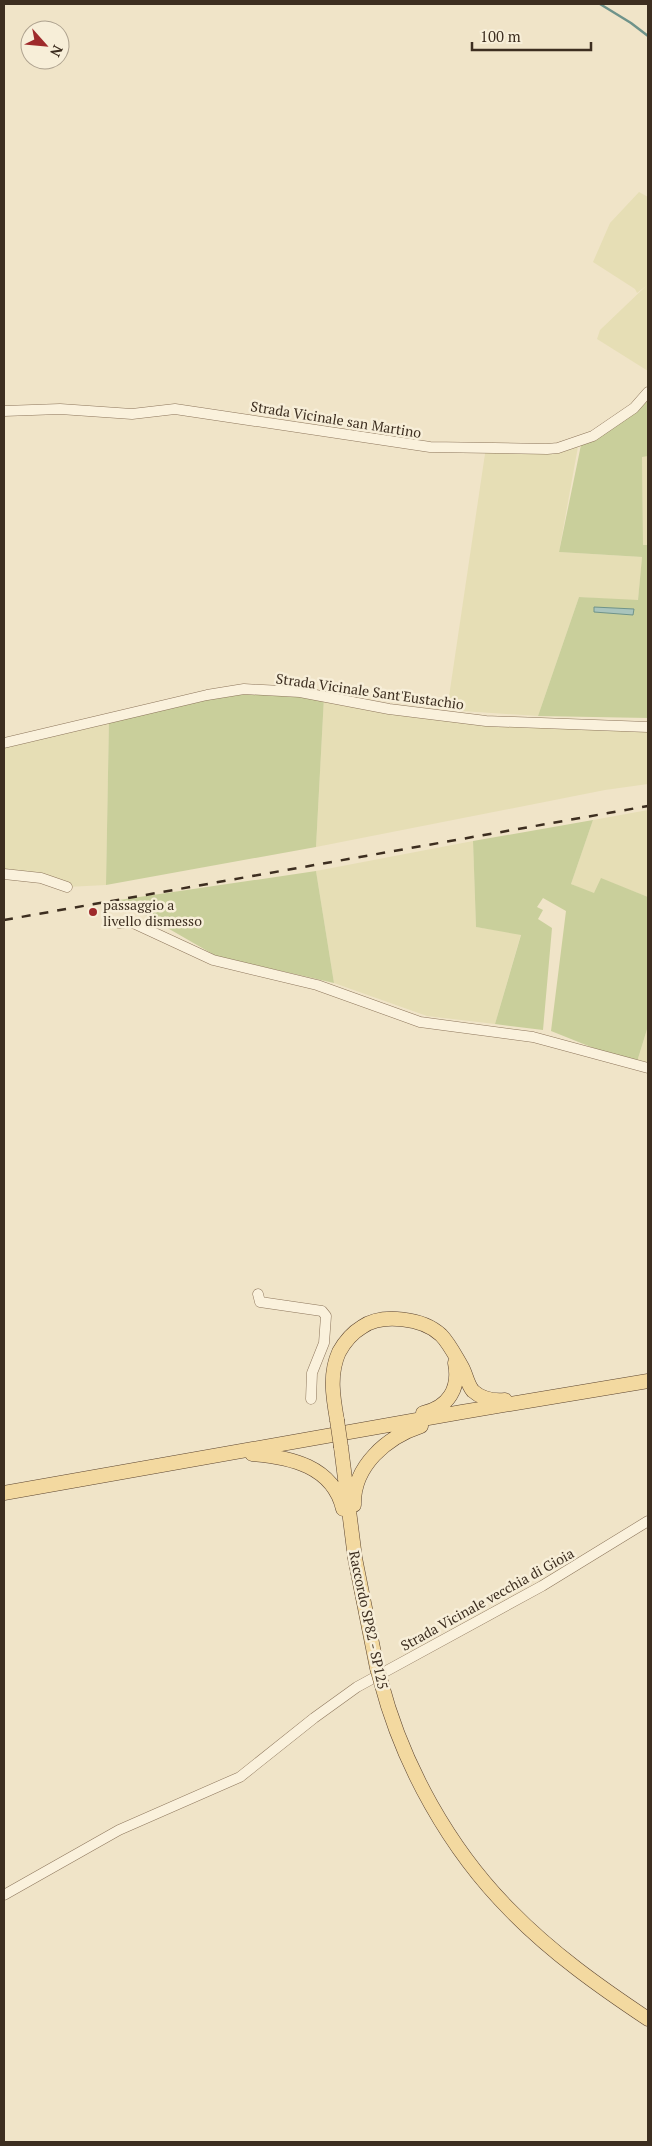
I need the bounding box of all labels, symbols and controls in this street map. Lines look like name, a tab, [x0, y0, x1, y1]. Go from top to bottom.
north arrow	[20, 20, 70, 70]
scale bar	[472, 20, 591, 52]
text: 100 m	[480, 26, 521, 46]
text: N	[46, 42, 68, 61]
street label: Strada Vicinale san Martino	[249, 396, 423, 442]
street label: Strada Vicinale Sant'Eustachio	[275, 668, 465, 714]
place label: passaggio a livello dismesso	[103, 895, 202, 930]
marker: passaggio a livello dismesso	[87, 906, 99, 918]
street label: Strada Vicinale vecchia di Gioia	[397, 1543, 577, 1655]
street label: Raccordo SP82 - SP125	[345, 1549, 393, 1691]

